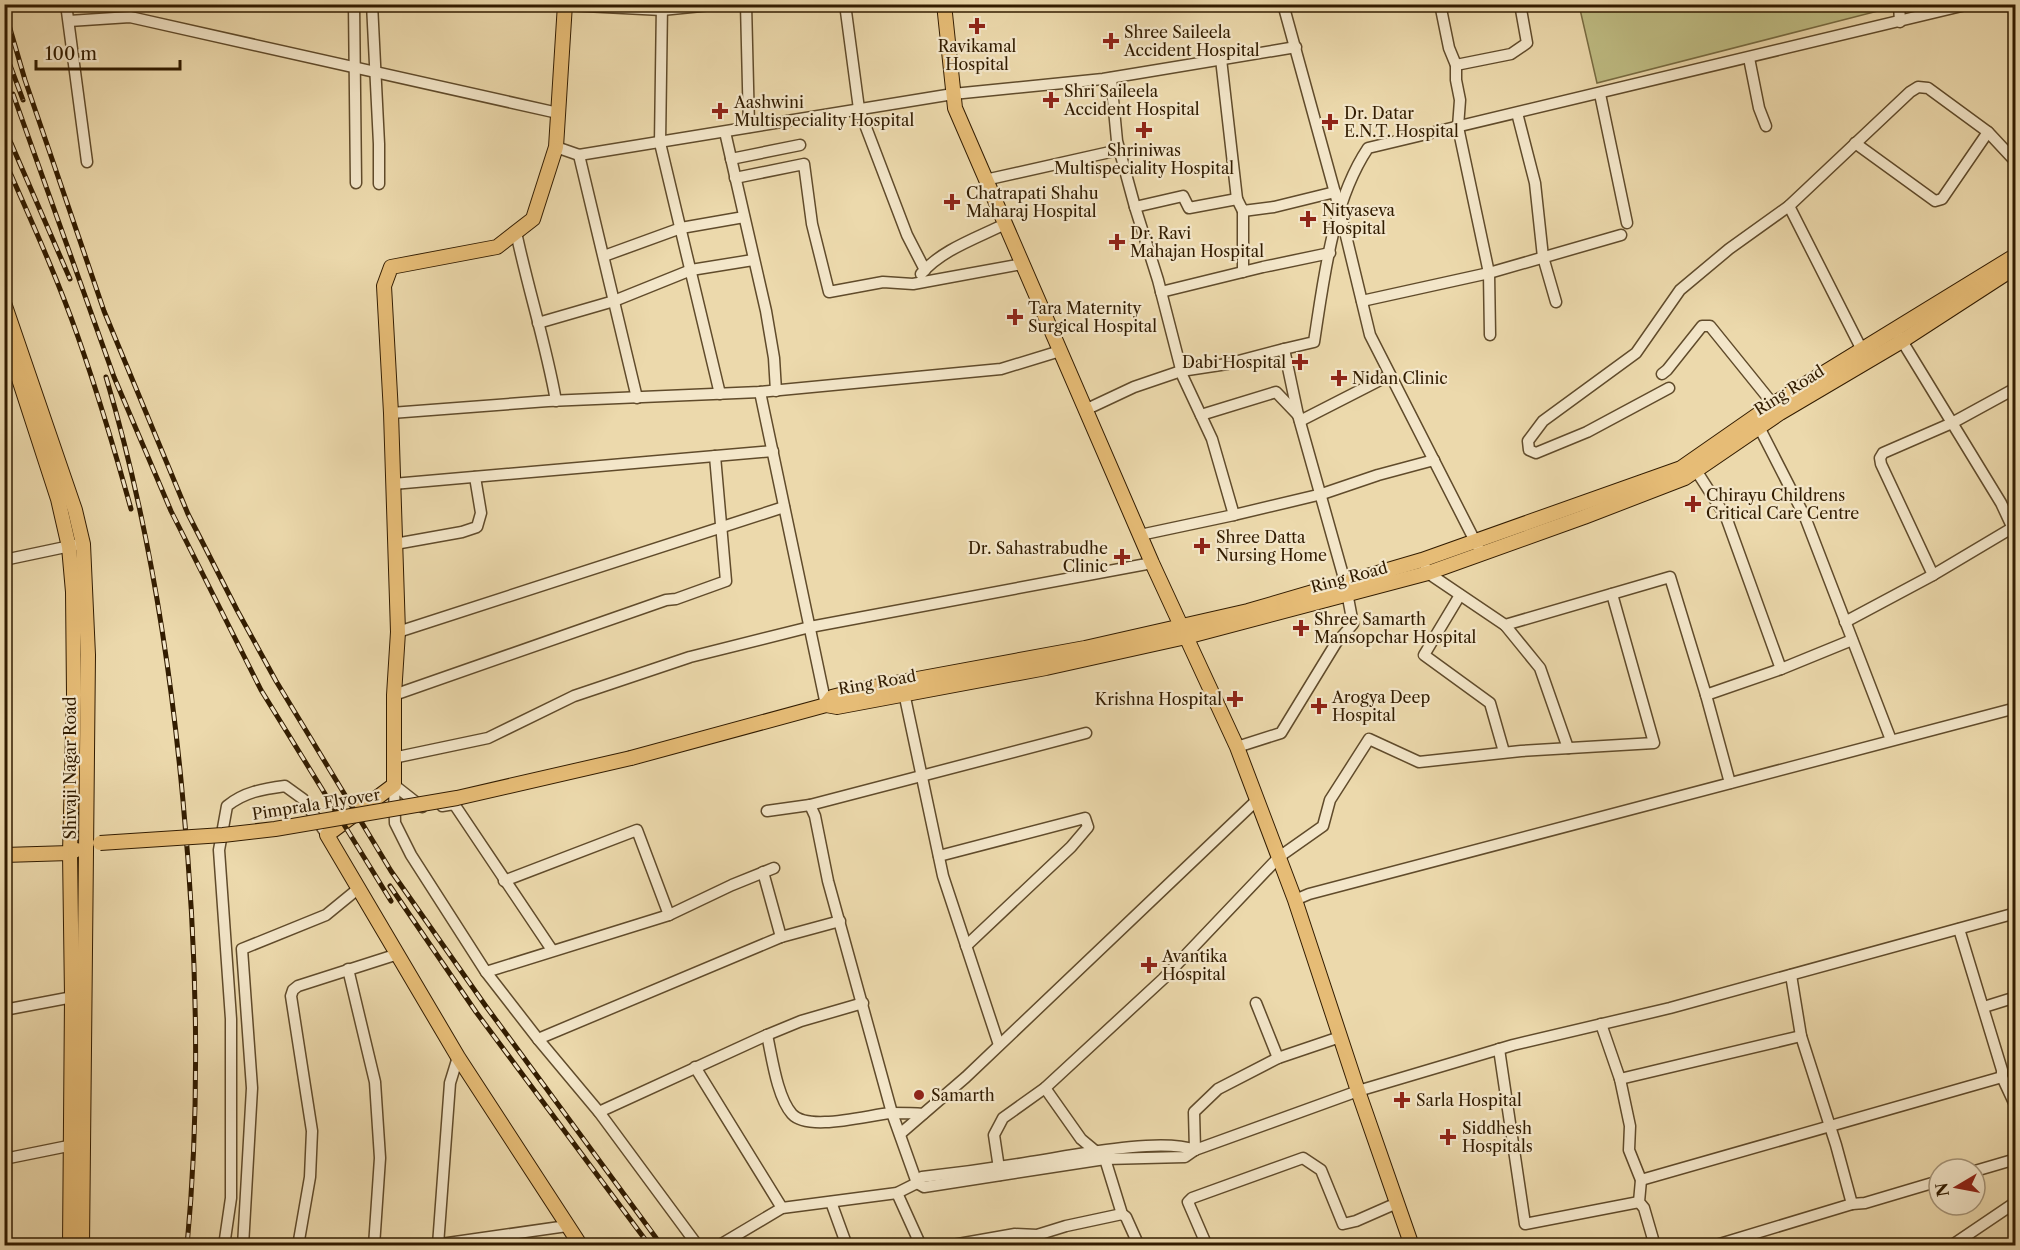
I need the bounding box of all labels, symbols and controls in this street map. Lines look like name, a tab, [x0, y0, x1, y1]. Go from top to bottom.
marker: Ravikamal Hospital	[968, 17, 986, 35]
place label: Shree Saileela Accident Hospital	[1123, 22, 1260, 60]
marker: Shree Saileela Accident Hospital	[1102, 32, 1120, 50]
scale bar	[36, 33, 180, 71]
place label: Ravikamal Hospital	[938, 36, 1017, 74]
text: 100 m	[45, 43, 97, 65]
place label: Shri Saileela Accident Hospital	[1063, 81, 1200, 119]
marker: Shri Saileela Accident Hospital	[1042, 91, 1060, 109]
place label: Aashwini Multispeciality Hospital	[733, 92, 914, 130]
marker: Aashwini Multispeciality Hospital	[711, 102, 729, 120]
place label: Dr. Datar E.N.T. Hospital	[1344, 103, 1459, 141]
marker: Dr. Datar E.N.T. Hospital	[1321, 113, 1339, 131]
marker: Shriniwas Multispeciality Hospital	[1135, 121, 1153, 139]
place label: Shriniwas Multispeciality Hospital	[1054, 140, 1234, 178]
place label: Chatrapati Shahu Maharaj Hospital	[966, 183, 1099, 221]
marker: Chatrapati Shahu Maharaj Hospital	[943, 193, 961, 211]
place label: Nityaseva Hospital	[1322, 200, 1395, 238]
marker: Nityaseva Hospital	[1299, 210, 1317, 228]
place label: Dr. Ravi Mahajan Hospital	[1130, 223, 1264, 261]
marker: Dr. Ravi Mahajan Hospital	[1108, 233, 1126, 251]
place label: Tara Maternity Surgical Hospital	[1028, 298, 1157, 336]
marker: Tara Maternity Surgical Hospital	[1006, 308, 1024, 326]
place label: Dabi Hospital	[1182, 352, 1286, 372]
marker: Dabi Hospital	[1291, 353, 1309, 371]
street label: Ring Road	[1750, 360, 1828, 419]
place label: Nidan Clinic	[1352, 368, 1448, 388]
marker: Nidan Clinic	[1330, 369, 1348, 387]
place label: Chirayu Childrens Critical Care Centre	[1706, 485, 1859, 523]
marker: Chirayu Childrens Critical Care Centre	[1684, 495, 1702, 513]
place label: Shree Datta Nursing Home	[1216, 527, 1327, 565]
marker: Shree Datta Nursing Home	[1193, 537, 1211, 555]
place label: Dr. Sahastrabudhe Clinic	[968, 538, 1108, 576]
marker: Dr. Sahastrabudhe Clinic	[1113, 548, 1131, 566]
street label: Ring Road	[1308, 557, 1390, 597]
place label: Shree Samarth Mansopchar Hospital	[1314, 609, 1477, 647]
marker: Shree Samarth Mansopchar Hospital	[1292, 619, 1310, 637]
street label: Ring Road	[836, 665, 918, 699]
place label: Arogya Deep Hospital	[1331, 687, 1431, 725]
place label: Krishna Hospital	[1095, 689, 1222, 709]
marker: Krishna Hospital	[1226, 690, 1244, 708]
street label: Shivaji Nagar Road	[60, 696, 80, 839]
marker: Arogya Deep Hospital	[1310, 697, 1328, 715]
street label: Pimprala Flyover	[251, 784, 382, 824]
place label: Avantika Hospital	[1161, 946, 1228, 984]
marker: Avantika Hospital	[1140, 956, 1158, 974]
place label: Samarth	[931, 1085, 995, 1105]
marker: Samarth	[912, 1088, 926, 1102]
place label: Sarla Hospital	[1416, 1090, 1522, 1110]
marker: Sarla Hospital	[1393, 1091, 1411, 1109]
place label: Siddhesh Hospitals	[1462, 1118, 1533, 1156]
marker: Siddhesh Hospitals	[1439, 1128, 1457, 1146]
north arrow	[1927, 1157, 1987, 1217]
text: N	[1931, 1181, 1953, 1198]

